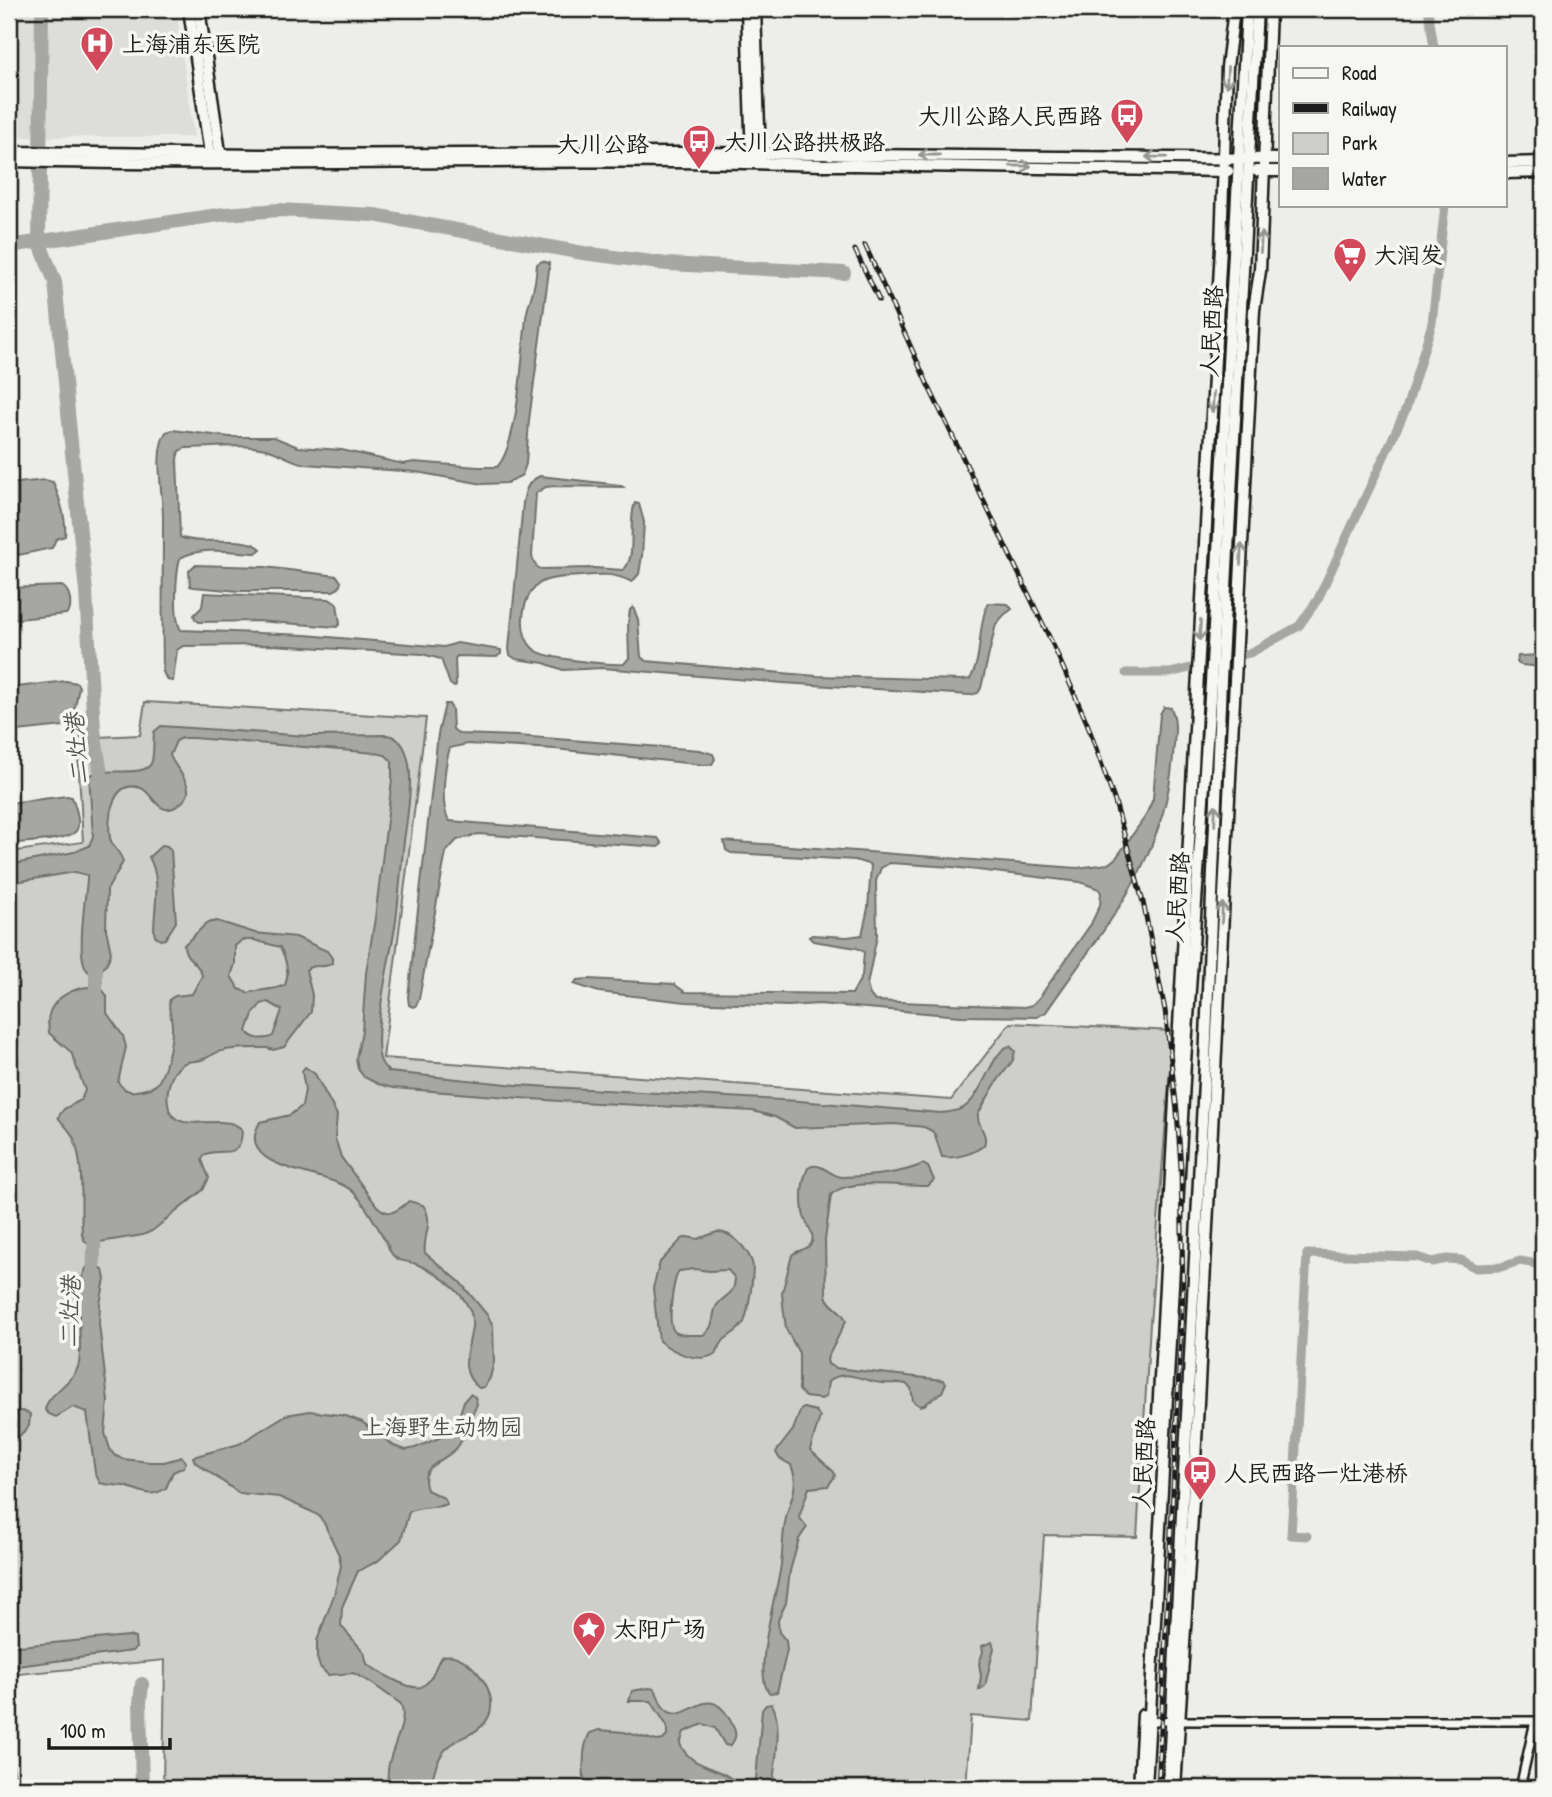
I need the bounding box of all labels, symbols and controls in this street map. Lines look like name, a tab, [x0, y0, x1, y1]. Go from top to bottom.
hospital icon: 上海浦东医院	[78, 24, 116, 73]
place label: 上海浦东医院	[122, 28, 260, 59]
legend	[1279, 46, 1506, 206]
text: Road	[1342, 58, 1376, 87]
one-way arrow	[1220, 65, 1233, 88]
text: Railway	[1342, 94, 1397, 123]
bus stop icon: 大川公路人民西路	[1108, 96, 1146, 145]
place label: 大川公路人民西路	[918, 100, 1102, 131]
bus stop icon: 大川公路拱极路	[680, 122, 718, 171]
place label: 大川公路拱极路	[724, 126, 885, 157]
street label: 大川公路	[557, 128, 649, 159]
text: Park	[1342, 128, 1377, 157]
one-way arrow	[917, 148, 940, 162]
one-way arrow	[1145, 150, 1168, 164]
one-way arrow	[1009, 159, 1032, 173]
text: Water	[1342, 164, 1387, 193]
one-way arrow	[1255, 231, 1268, 254]
supermarket icon: 大润发	[1331, 235, 1369, 284]
place label: 大润发	[1374, 239, 1443, 270]
street label: 人民西路	[1193, 284, 1229, 378]
one-way arrow	[1206, 391, 1219, 414]
one-way arrow	[1235, 543, 1248, 566]
one-way arrow	[1194, 618, 1207, 641]
water label: 二灶港	[57, 710, 95, 786]
one-way arrow	[1209, 803, 1222, 826]
street label: 人民西路	[1158, 850, 1196, 944]
one-way arrow	[1215, 901, 1228, 924]
water label: 二灶港	[52, 1273, 86, 1349]
park label: 上海野生动物园	[362, 1411, 523, 1442]
street label: 人民西路	[1125, 1416, 1161, 1510]
bus stop icon: 人民西路一灶港桥	[1181, 1453, 1219, 1502]
place label: 人民西路一灶港桥	[1224, 1457, 1408, 1488]
place icon: 太阳广场	[570, 1609, 608, 1658]
place label: 太阳广场	[614, 1613, 706, 1644]
scale bar	[49, 1706, 170, 1750]
text: 100 m	[60, 1716, 106, 1745]

